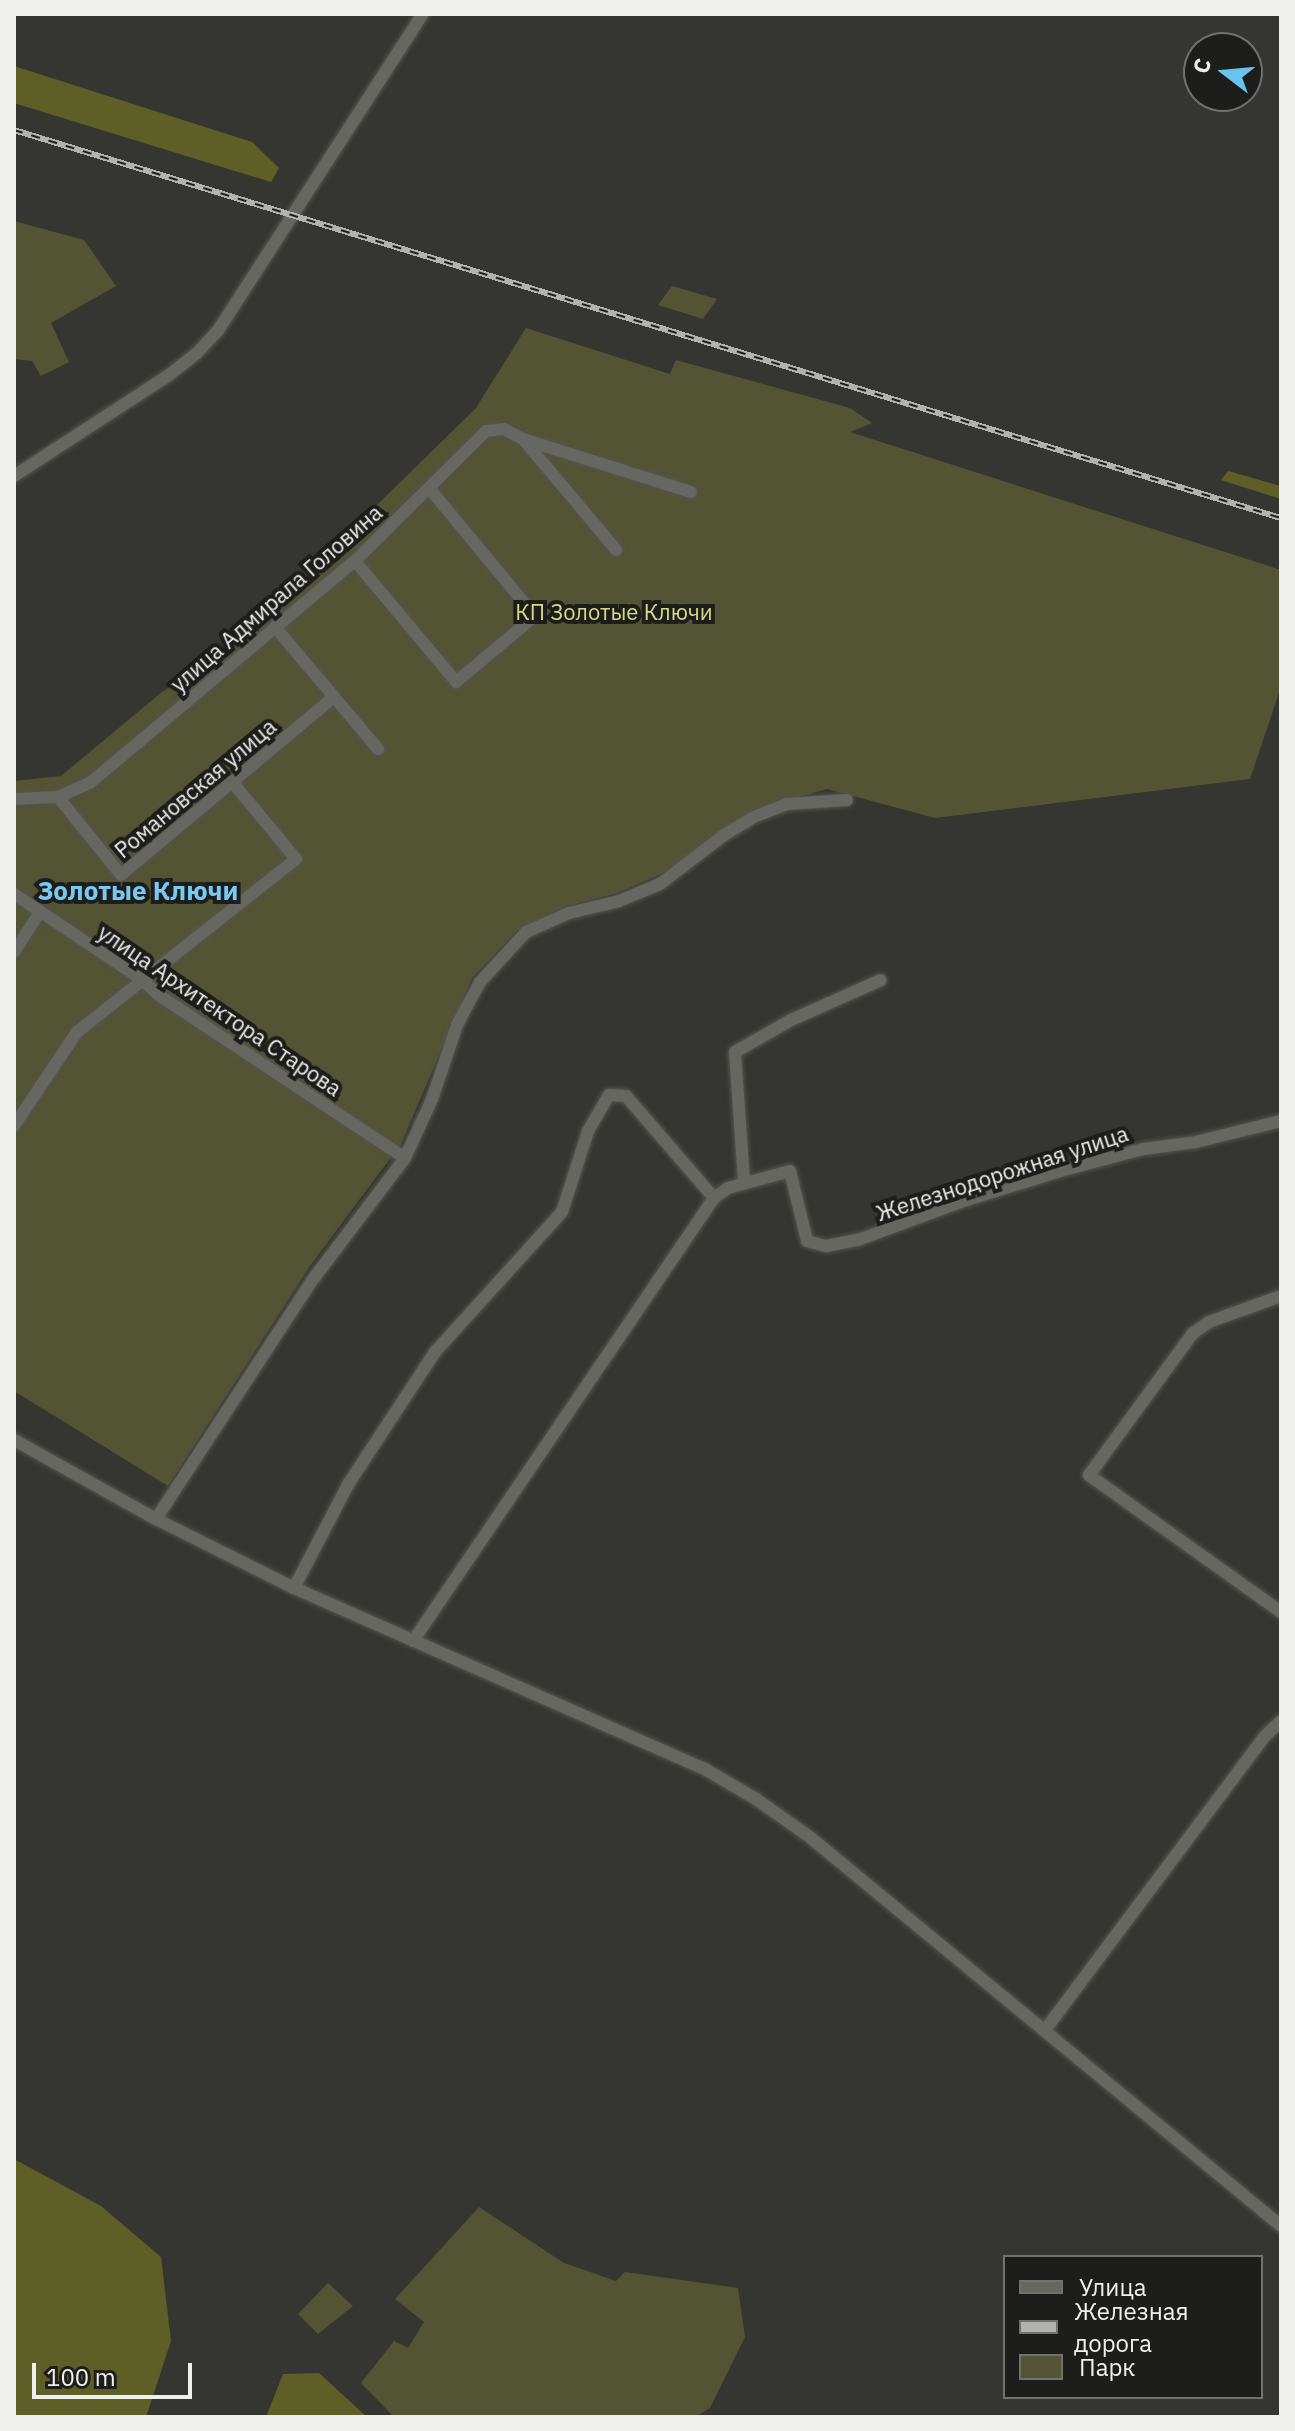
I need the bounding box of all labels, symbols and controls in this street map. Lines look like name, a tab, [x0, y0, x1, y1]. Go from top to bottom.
north arrow	[1183, 32, 1263, 112]
text: С	[1185, 55, 1217, 77]
street label: улица Адмирала Головина	[165, 499, 387, 697]
park label: КП Золотые Ключи	[515, 599, 713, 625]
street label: Романовская улица	[109, 713, 281, 863]
district label: Золотые Ключи	[37, 875, 239, 907]
street label: улица Архитектора Старова	[93, 919, 347, 1101]
street label: Железнодорожная улица	[873, 1120, 1131, 1226]
legend	[1003, 2255, 1263, 2399]
text: Улица	[1079, 2271, 1147, 2303]
text: Железная дорога	[1074, 2295, 1189, 2359]
scale bar	[36, 2347, 196, 2397]
text: Парк	[1079, 2351, 1136, 2383]
text: 100 m	[46, 2361, 116, 2393]

